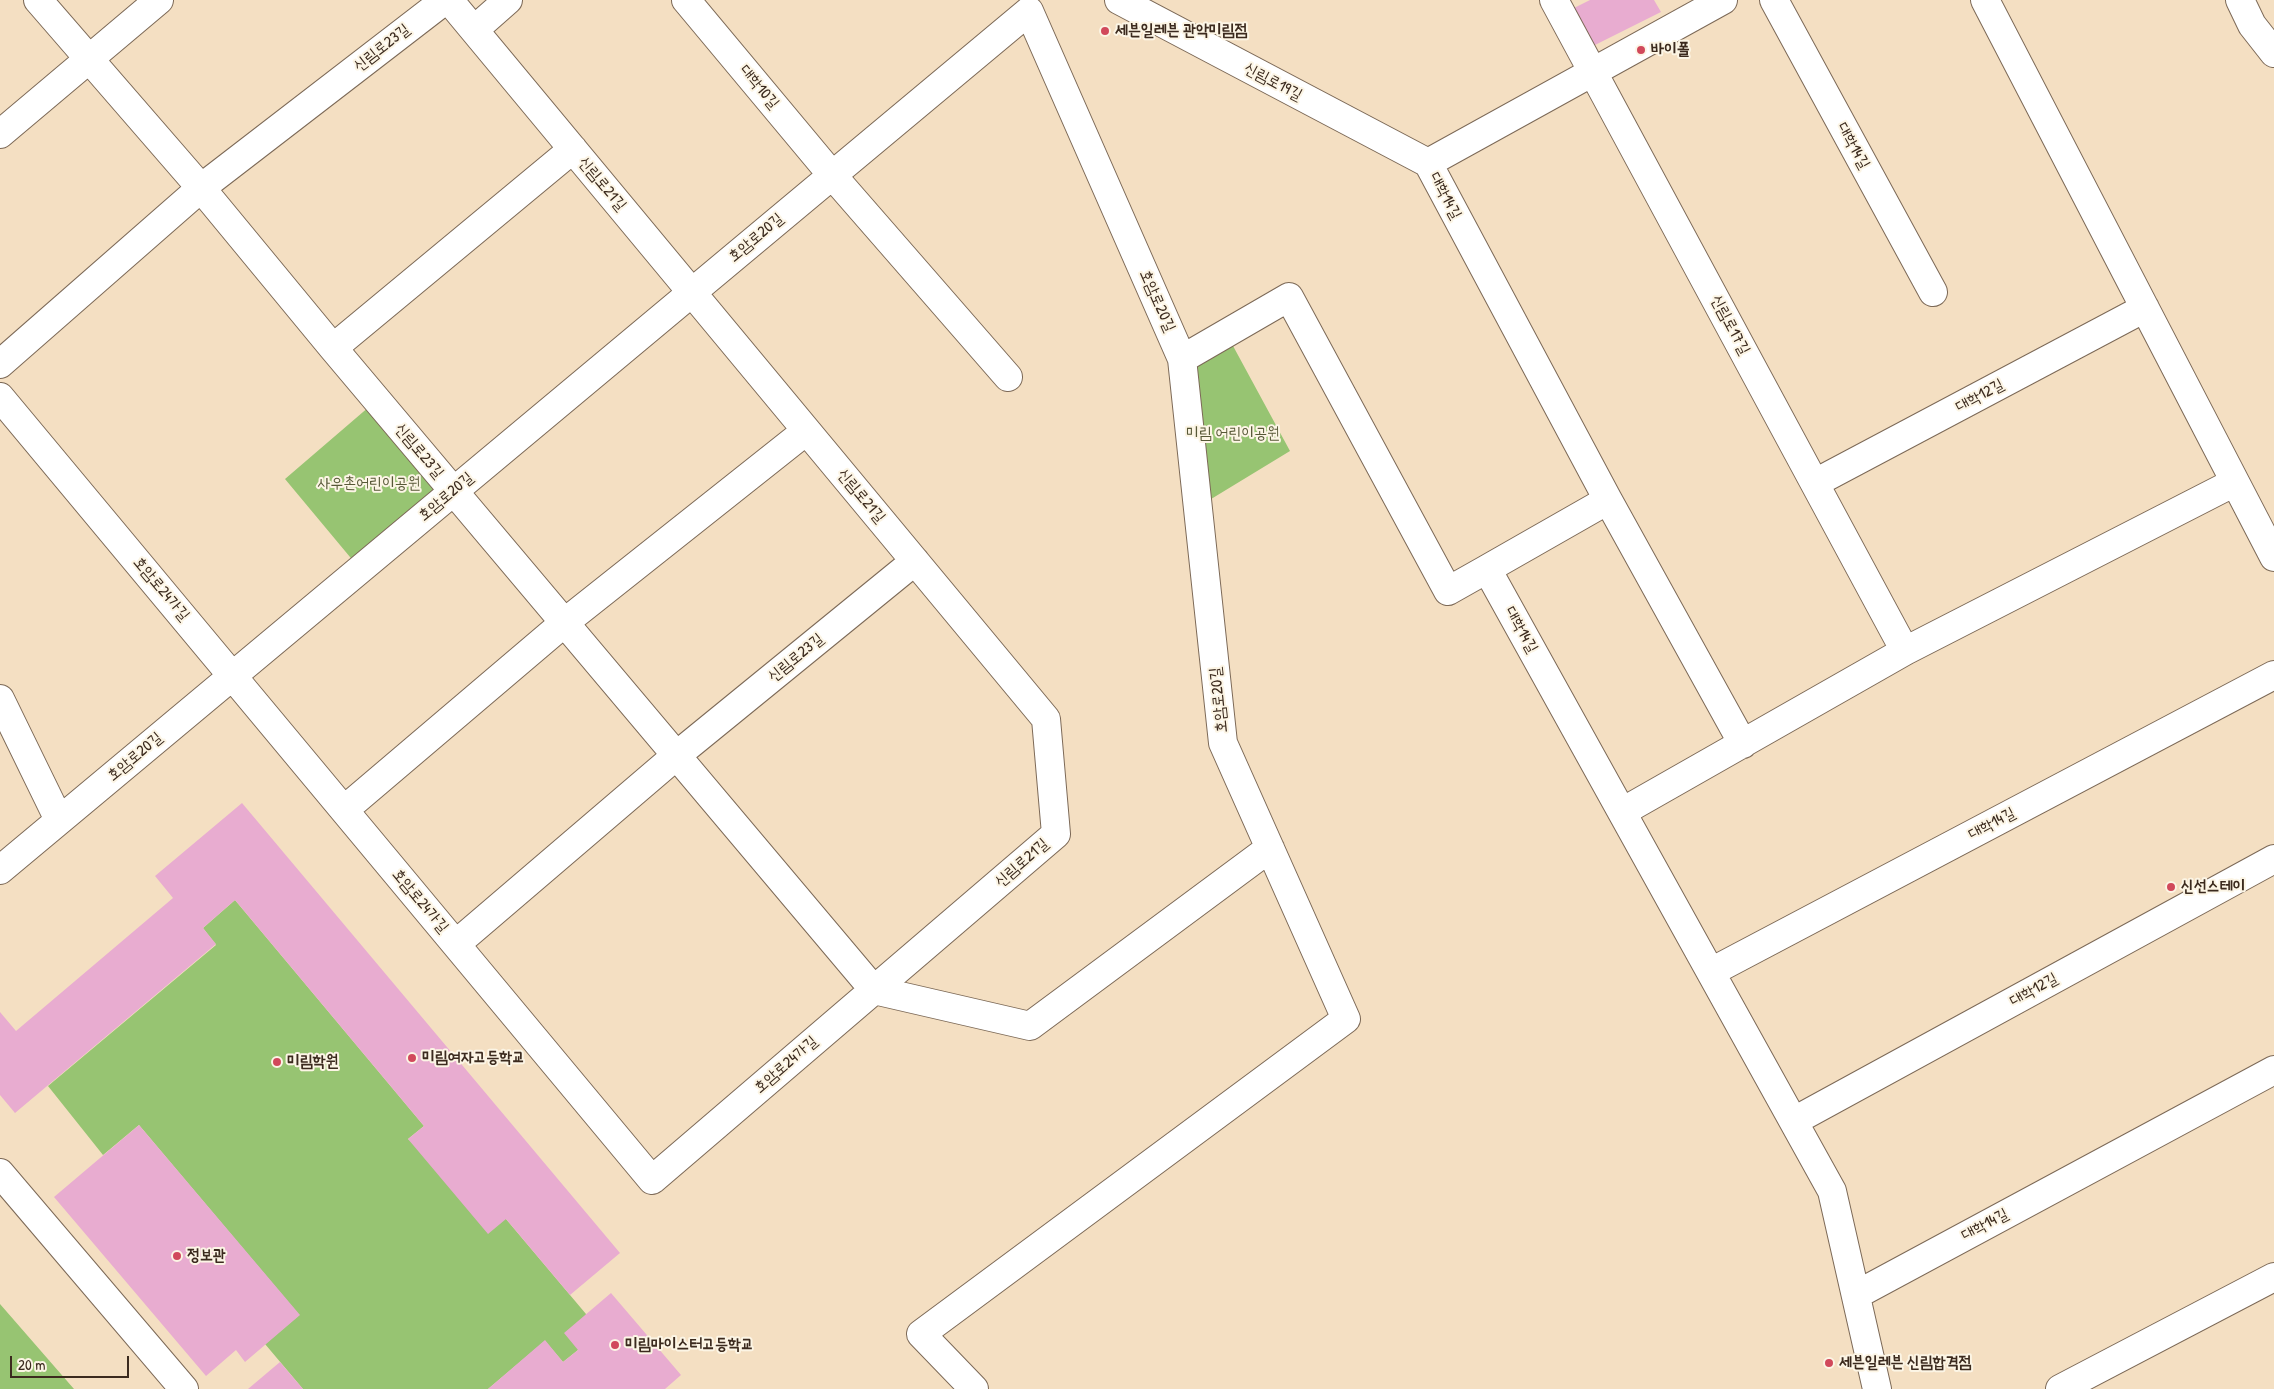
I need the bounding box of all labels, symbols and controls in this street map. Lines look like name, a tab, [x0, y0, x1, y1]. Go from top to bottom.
street label: 신림로23길	[350, 20, 414, 76]
place label: 세븐일레븐 관악미림점	[1115, 21, 1247, 41]
marker: 세븐일레븐 관악미림점	[1099, 25, 1111, 37]
place label: 바이폴	[1651, 40, 1690, 60]
marker: 바이폴	[1635, 44, 1647, 56]
street label: 신림로19길	[1241, 59, 1305, 105]
street label: 대학10길	[735, 61, 783, 113]
street label: 대학14길	[1832, 119, 1874, 173]
street label: 신림로21길	[574, 153, 630, 215]
street label: 대학14길	[1425, 169, 1465, 223]
street label: 호암로20길	[724, 209, 788, 267]
street label: 호암로20길	[1135, 267, 1179, 335]
street label: 신림로17길	[1706, 292, 1754, 358]
street label: 대학12길	[1953, 375, 2007, 417]
street label: 신림로23길	[390, 419, 448, 483]
park label: 미림 어린이공원	[1186, 424, 1280, 444]
street label: 신림로21길	[833, 465, 889, 527]
street label: 호암로20길	[414, 468, 478, 526]
park label: 사우촌어린이공원	[318, 474, 420, 494]
street label: 호암로24가길	[129, 553, 193, 625]
street label: 대학14길	[1500, 603, 1542, 657]
street label: 신림로23길	[764, 630, 828, 686]
street label: 호암로20길	[1206, 666, 1232, 734]
street label: 호암로20길	[103, 728, 167, 786]
street label: 대학14길	[1965, 804, 2019, 844]
street label: 신림로21길	[991, 834, 1053, 892]
street label: 호암로24가길	[388, 865, 452, 937]
place label: 신선스테이	[2181, 877, 2245, 897]
marker: 신선스테이	[2165, 881, 2177, 893]
street label: 대학12길	[2007, 969, 2061, 1011]
street label: 호암로24가길	[750, 1032, 822, 1098]
place label: 미림여자고등학교	[422, 1048, 525, 1068]
place label: 미림학원	[287, 1052, 338, 1072]
marker: 미림여자고등학교	[406, 1052, 418, 1064]
marker: 미림학원	[271, 1056, 283, 1068]
street label: 대학14길	[1958, 1205, 2012, 1245]
place label: 정보관	[187, 1246, 226, 1266]
marker: 정보관	[171, 1250, 183, 1262]
place label: 미림마이스터고등학교	[625, 1335, 754, 1355]
marker: 미림마이스터고등학교	[609, 1339, 621, 1351]
scale bar	[12, 1346, 131, 1378]
place label: 세븐일레븐 신림합격점	[1839, 1353, 1971, 1373]
text: 20 m	[18, 1354, 45, 1375]
marker: 세븐일레븐 신림합격점	[1823, 1357, 1835, 1369]

